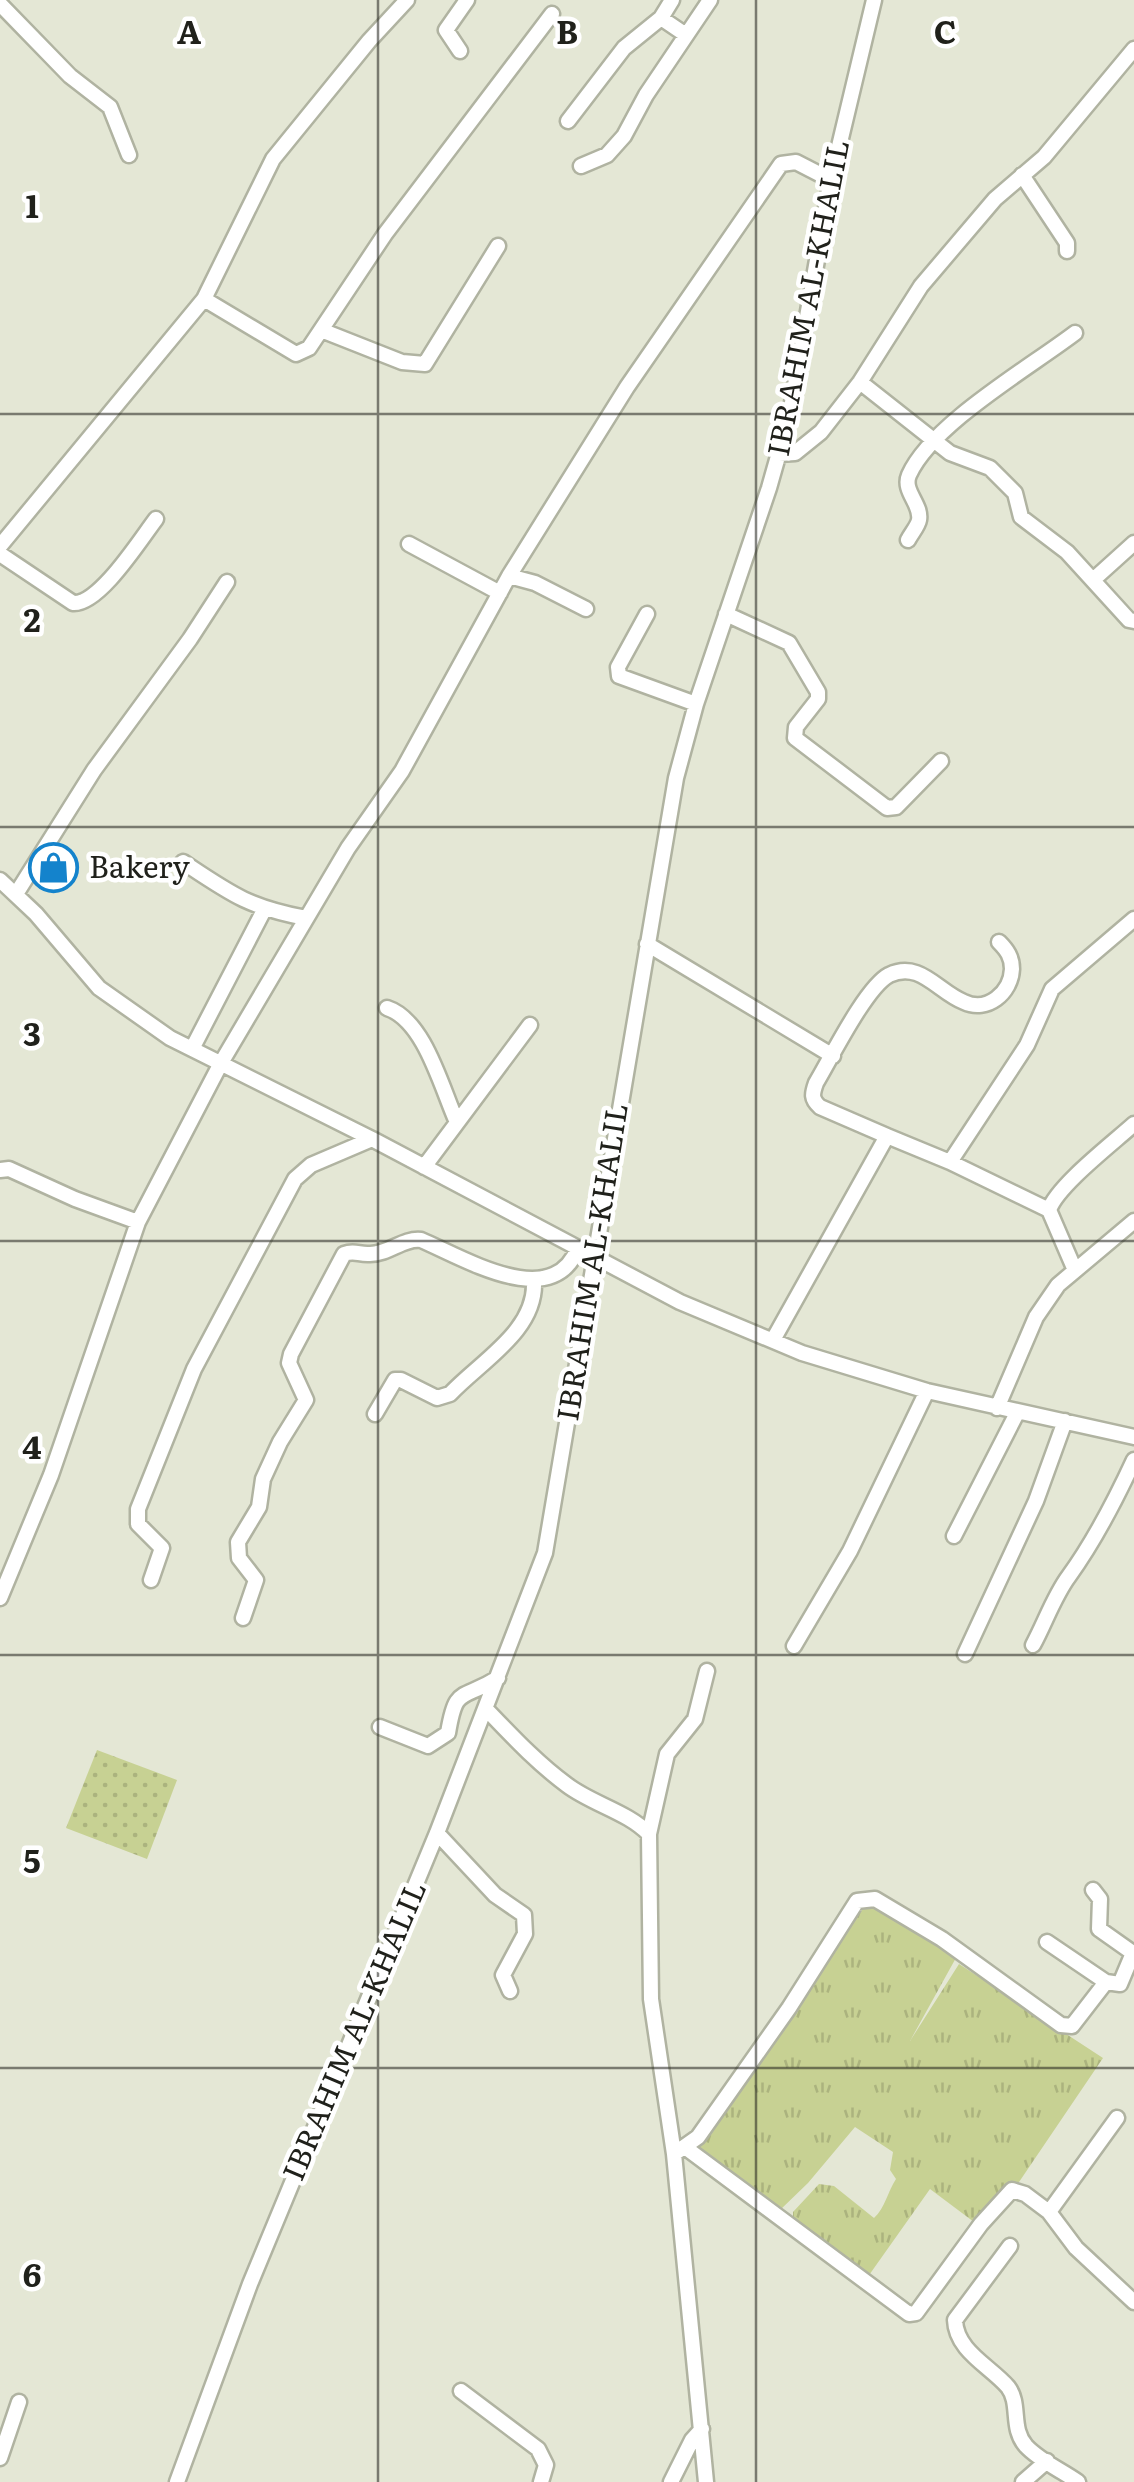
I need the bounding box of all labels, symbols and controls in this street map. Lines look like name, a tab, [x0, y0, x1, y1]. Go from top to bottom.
text: A	[177, 6, 201, 54]
text: B	[556, 6, 578, 54]
text: C	[934, 6, 956, 54]
street label: IBRAHIM AL-KHALIL	[754, 135, 858, 459]
text: 1	[25, 180, 39, 228]
text: 2	[23, 594, 41, 642]
shop icon: Bakery	[28, 842, 80, 894]
place label: Bakery	[89, 843, 190, 887]
text: 3	[23, 1008, 41, 1056]
street label: IBRAHIM AL-KHALIL	[543, 1099, 637, 1424]
text: 4	[22, 1421, 42, 1469]
text: 5	[23, 1835, 41, 1883]
street label: IBRAHIM AL-KHALIL	[269, 1873, 435, 2186]
text: 6	[23, 2249, 41, 2297]

